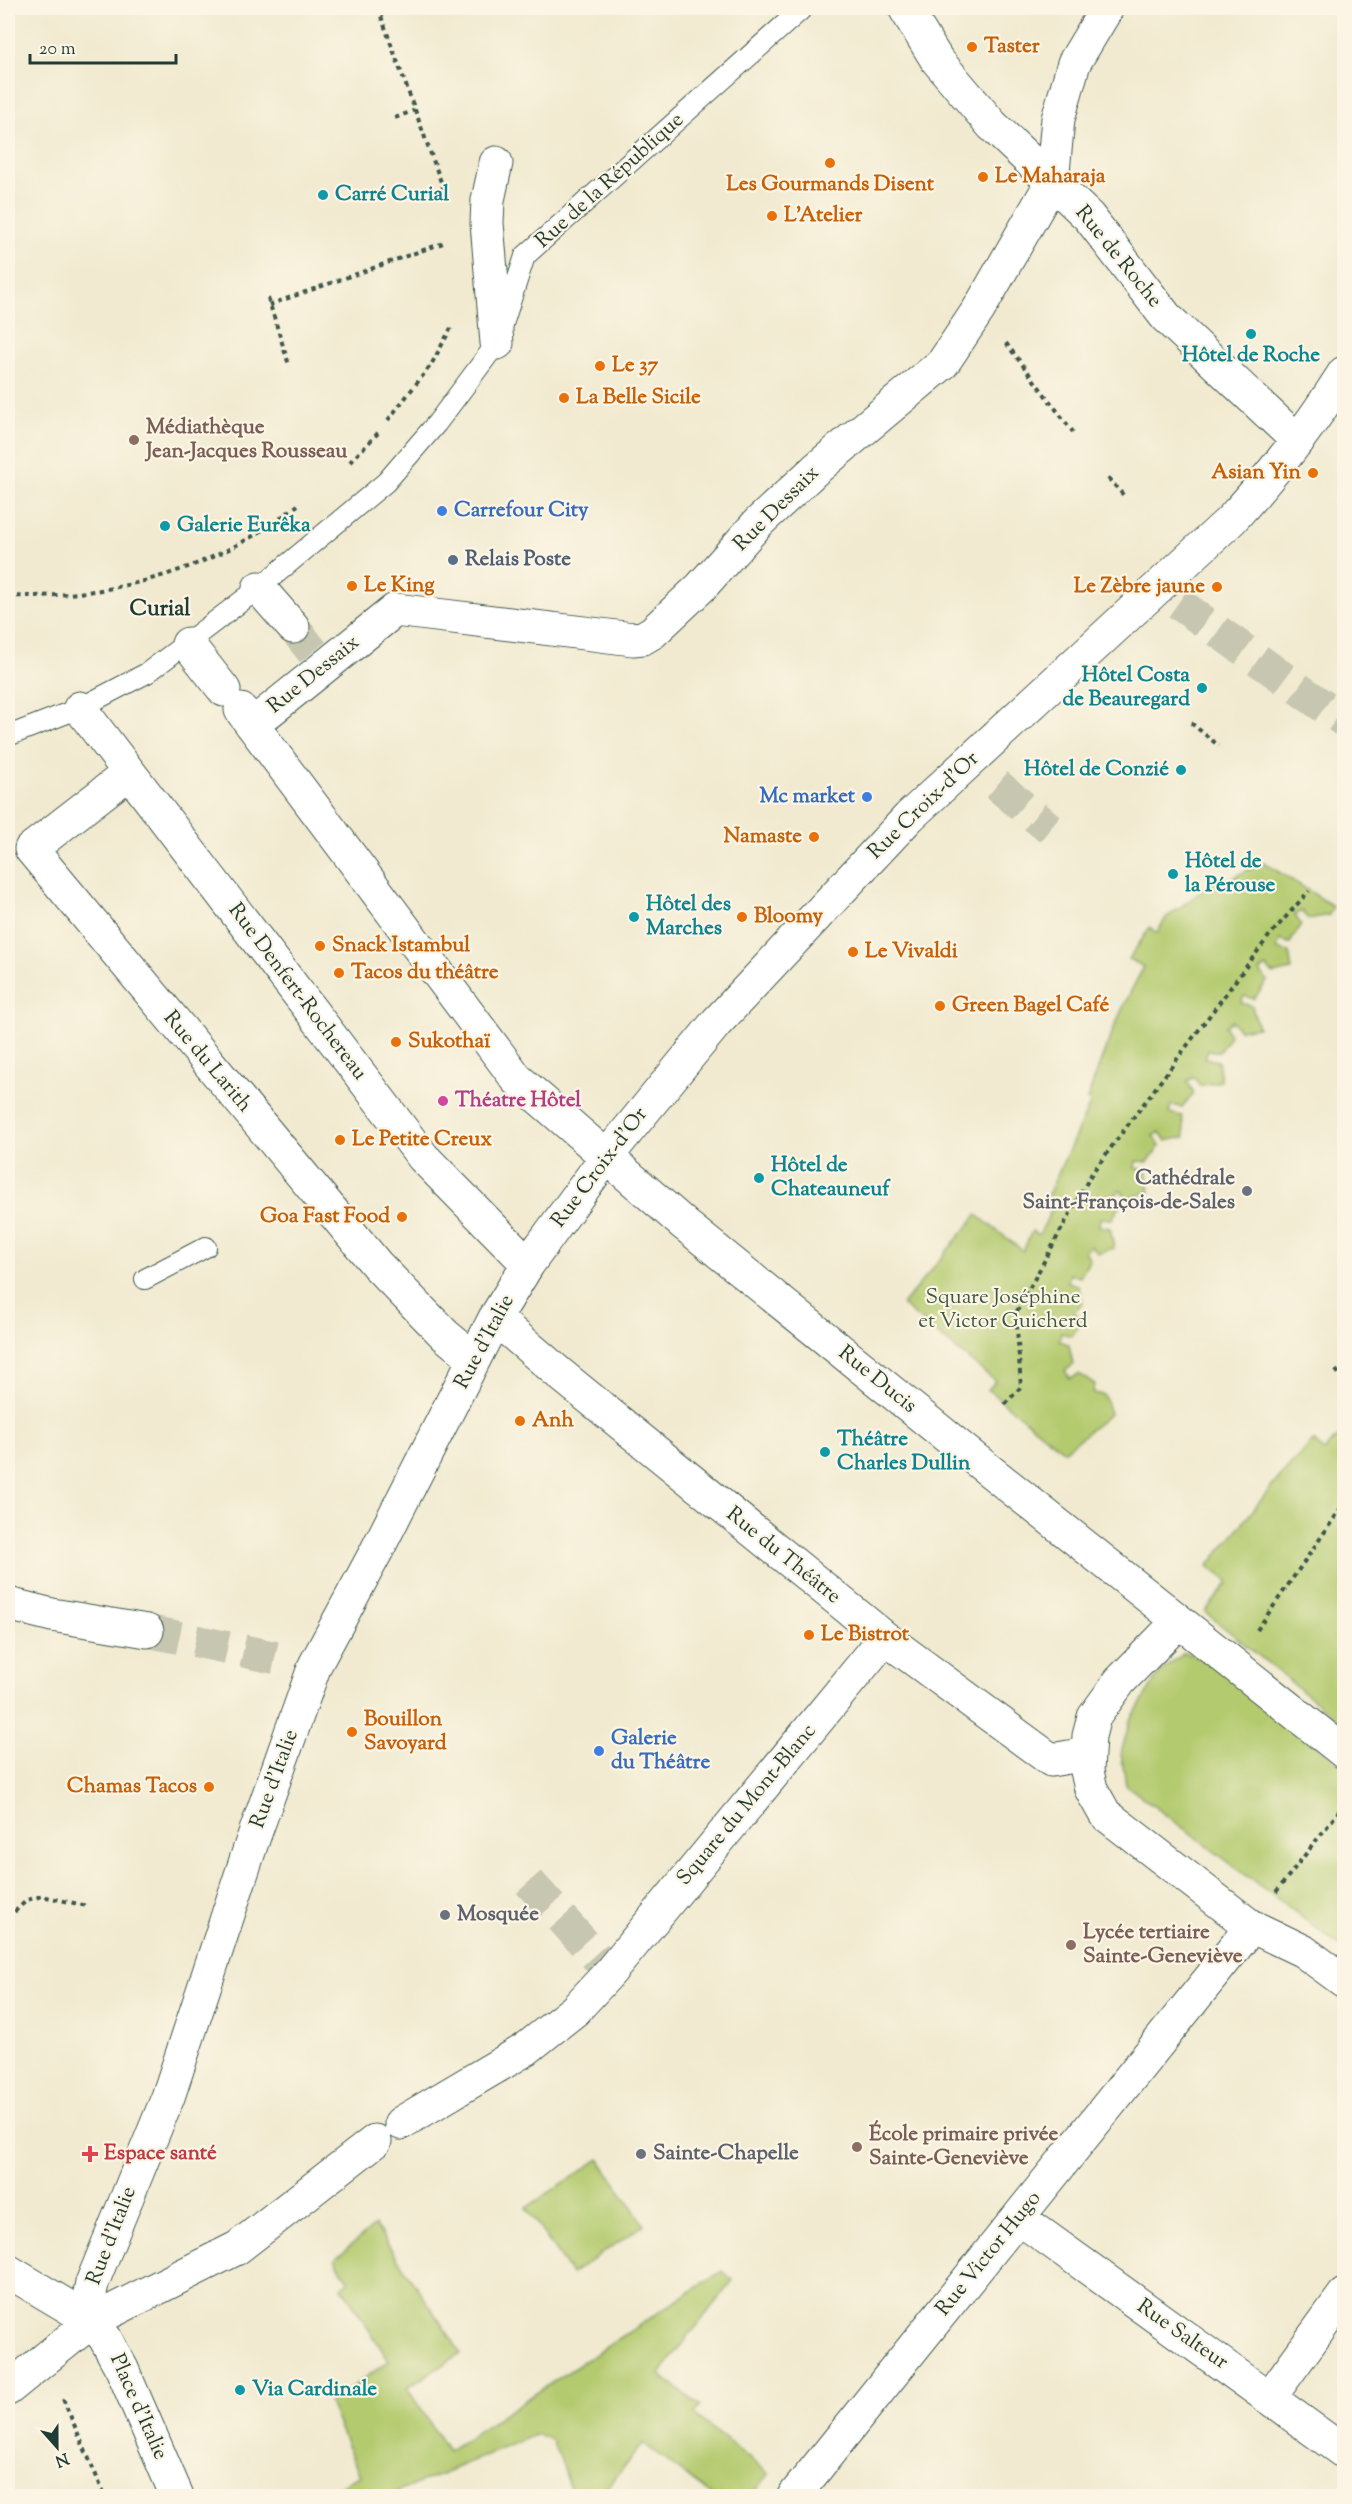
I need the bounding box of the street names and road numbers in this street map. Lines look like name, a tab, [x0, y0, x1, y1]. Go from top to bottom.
street label: Rue de la République	[529, 106, 691, 256]
street label: Rue de Roche	[1067, 199, 1169, 315]
street label: Rue Dessaix	[727, 459, 827, 559]
street label: Rue Dessaix	[261, 628, 367, 722]
street label: Rue Croix-d'Or	[862, 745, 986, 867]
street label: Rue Denfert-Rochereau	[220, 897, 374, 1087]
street label: Rue du Larith	[156, 1005, 258, 1119]
street label: Rue Croix-d'Or	[545, 1101, 655, 1235]
street label: Rue d'Italie	[448, 1289, 522, 1395]
street label: Rue Ducis	[831, 1339, 923, 1421]
street label: Rue du Théâtre	[719, 1500, 847, 1612]
street label: Square du Mont-Blanc	[670, 1718, 824, 1892]
street label: Rue d'Italie	[243, 1725, 307, 1833]
street label: Rue d'Italie	[79, 2182, 145, 2290]
street label: Rue Victor Hugo	[929, 2185, 1049, 2323]
street label: Rue Salteur	[1130, 2292, 1234, 2378]
street label: Place d'Italie	[101, 2349, 175, 2465]

